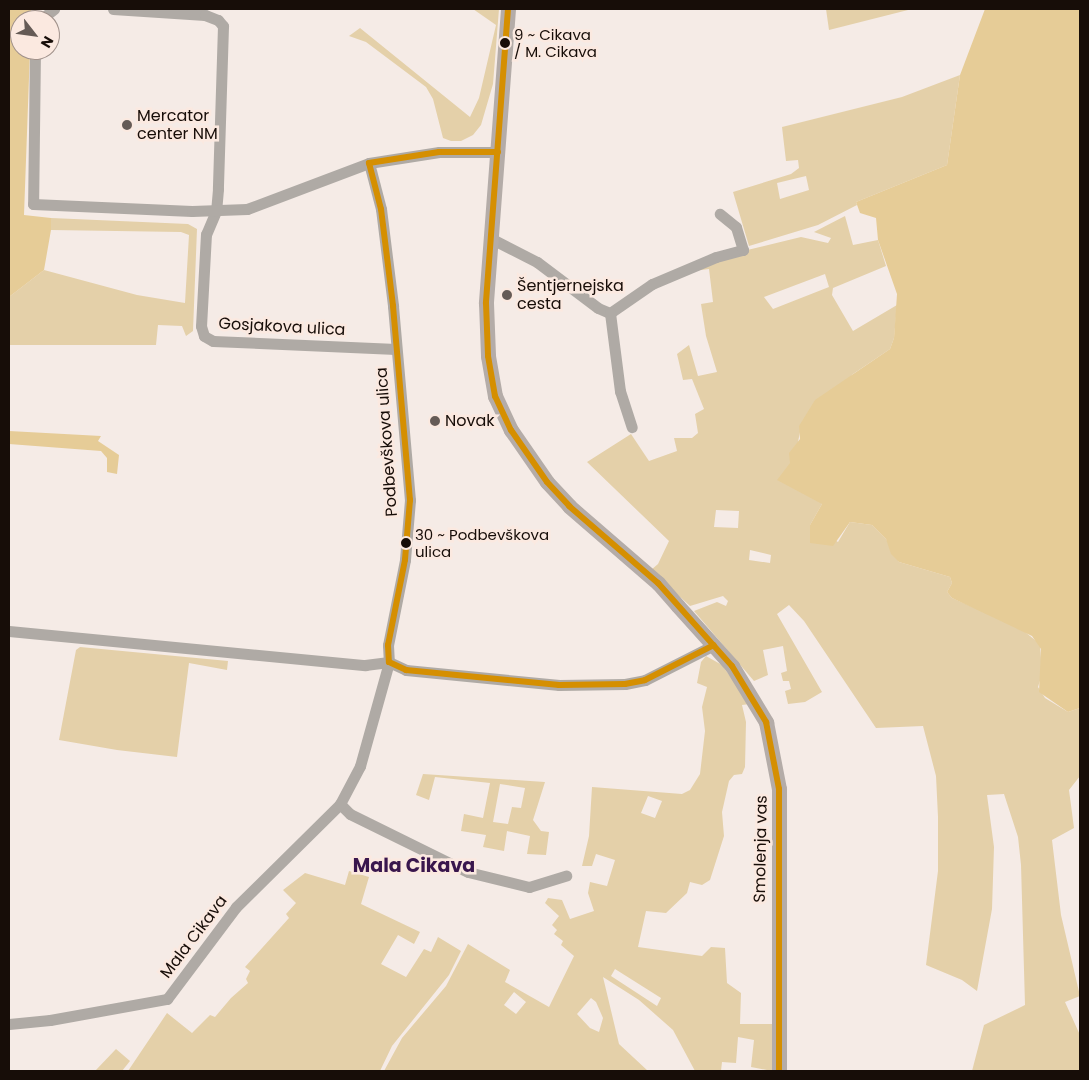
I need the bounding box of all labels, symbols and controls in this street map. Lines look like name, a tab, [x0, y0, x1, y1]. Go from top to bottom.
north arrow	[10, 10, 60, 60]
place label: 9 ~ Cikava / M. Cikava	[514, 25, 597, 60]
text: N	[36, 32, 58, 52]
marker: 9 ~ Cikava / M. Cikava	[500, 38, 510, 48]
place label: Mercator center NM	[137, 106, 218, 144]
marker: Mercator center NM	[121, 119, 133, 131]
place label: Šentjernejska cesta	[517, 276, 624, 314]
marker: Šentjernejska cesta	[501, 289, 513, 301]
street label: Gosjakova ulica	[218, 314, 346, 340]
street label: Podbevškova ulica	[372, 367, 402, 517]
place label: Novak	[445, 411, 495, 431]
marker: Novak	[429, 415, 441, 427]
place label: 30 ~ Podbevškova ulica	[415, 525, 549, 560]
marker: 30 ~ Podbevškova ulica	[401, 538, 411, 548]
street label: Smolenja vas	[750, 795, 772, 903]
district label: Mala Cikava	[353, 855, 475, 877]
street label: Mala Cikava	[157, 892, 231, 982]

